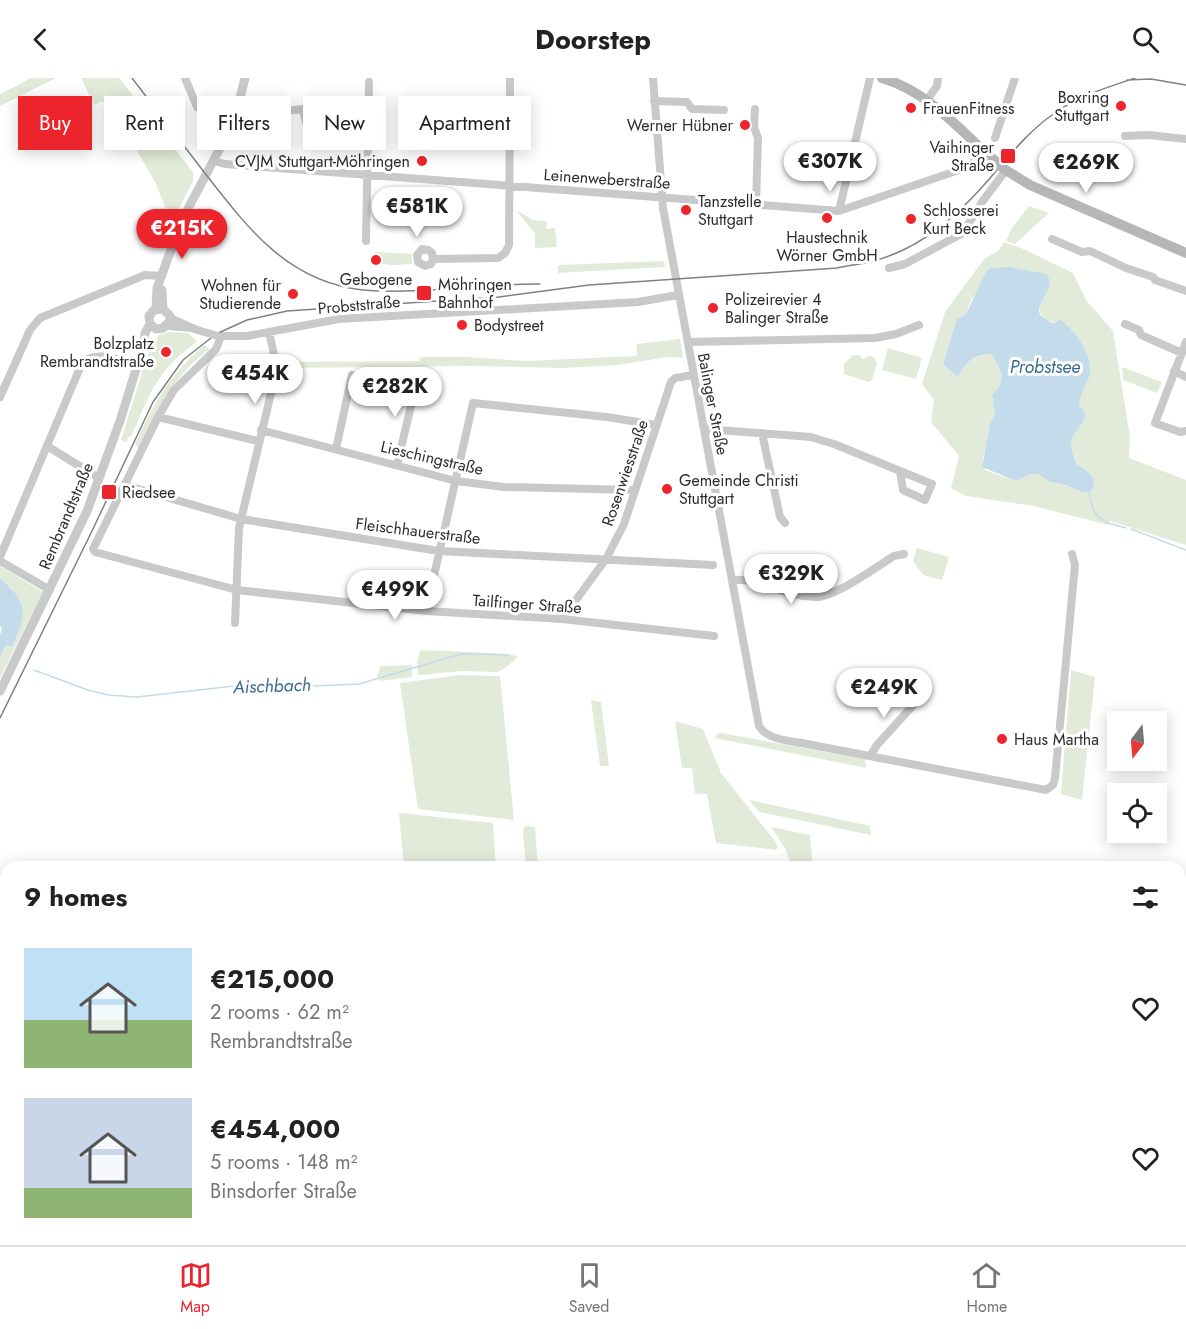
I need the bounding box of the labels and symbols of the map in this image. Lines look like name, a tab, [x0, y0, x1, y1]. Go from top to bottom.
place label: Boxring Stuttgart	[1054, 86, 1109, 127]
place label: FrauenFitness	[923, 97, 1014, 120]
marker: Boxring Stuttgart	[1114, 99, 1128, 113]
marker: FrauenFitness	[904, 101, 918, 115]
place label: Werner Hübner	[627, 114, 734, 137]
marker: Werner Hübner	[738, 118, 752, 132]
place label: Vaihinger Straße	[929, 136, 995, 177]
pin: €307K	[788, 142, 872, 193]
pin: €269K	[1044, 143, 1128, 194]
marker: Vaihinger Straße	[999, 147, 1017, 165]
place label: CVJM Stuttgart-Möhringen	[235, 150, 410, 173]
marker: CVJM Stuttgart-Möhringen	[415, 154, 429, 168]
street label: Leinenweberstraße	[543, 163, 671, 195]
pin: €581K	[375, 187, 459, 238]
place label: Tanzstelle Stuttgart	[698, 190, 761, 231]
place label: Schlosserei Kurt Beck	[923, 199, 999, 240]
marker: Tanzstelle Stuttgart	[679, 203, 693, 217]
pin: €215K	[140, 209, 224, 260]
marker: Haustechnik Wörner GmbH	[820, 211, 834, 225]
marker: Schlosserei Kurt Beck	[904, 212, 918, 226]
place label: Haustechnik Wörner GmbH	[776, 226, 878, 267]
marker: Gebogene	[369, 253, 383, 267]
place label: Gebogene	[340, 268, 412, 291]
place label: Möhringen Bahnhof	[438, 273, 512, 314]
place label: Wohnen für Studierende	[199, 274, 281, 315]
marker: Möhringen Bahnhof	[415, 284, 433, 302]
marker: Wohnen für Studierende	[286, 287, 300, 301]
place label: Polizeirevier 4 Balinger Straße	[725, 288, 829, 329]
street label: Probststraße	[317, 290, 401, 320]
marker: Polizeirevier 4 Balinger Straße	[706, 301, 720, 315]
place label: Bodystreet	[474, 314, 544, 337]
marker: Bodystreet	[455, 318, 469, 332]
place label: Bolzplatz Rembrandtstraße	[40, 332, 155, 373]
marker: Bolzplatz Rembrandtstraße	[159, 345, 173, 359]
street label: Balinger Straße	[692, 351, 734, 457]
pin: €454K	[213, 354, 297, 405]
water label: Probstsee	[1010, 354, 1080, 380]
pin: €282K	[353, 367, 437, 418]
street label: Rosenwiesstraße	[596, 417, 654, 529]
street label: Lieschingstraße	[378, 435, 486, 481]
street label: Rembrandtstraße	[33, 459, 99, 573]
place label: Gemeinde Christi Stuttgart	[679, 469, 799, 510]
place label: Riedsee	[122, 481, 175, 504]
marker: Gemeinde Christi Stuttgart	[660, 482, 674, 496]
marker: Riedsee	[100, 483, 118, 501]
street label: Fleischhauerstraße	[354, 512, 482, 550]
pin: €329K	[749, 554, 833, 605]
pin: €499K	[353, 570, 437, 621]
street label: Tailfinger Straße	[472, 589, 582, 619]
pin: €249K	[842, 668, 926, 719]
water label: Aischbach	[232, 672, 311, 700]
north arrow	[1107, 711, 1167, 771]
place label: Haus Martha	[1014, 728, 1099, 751]
marker: Haus Martha	[995, 732, 1009, 746]

